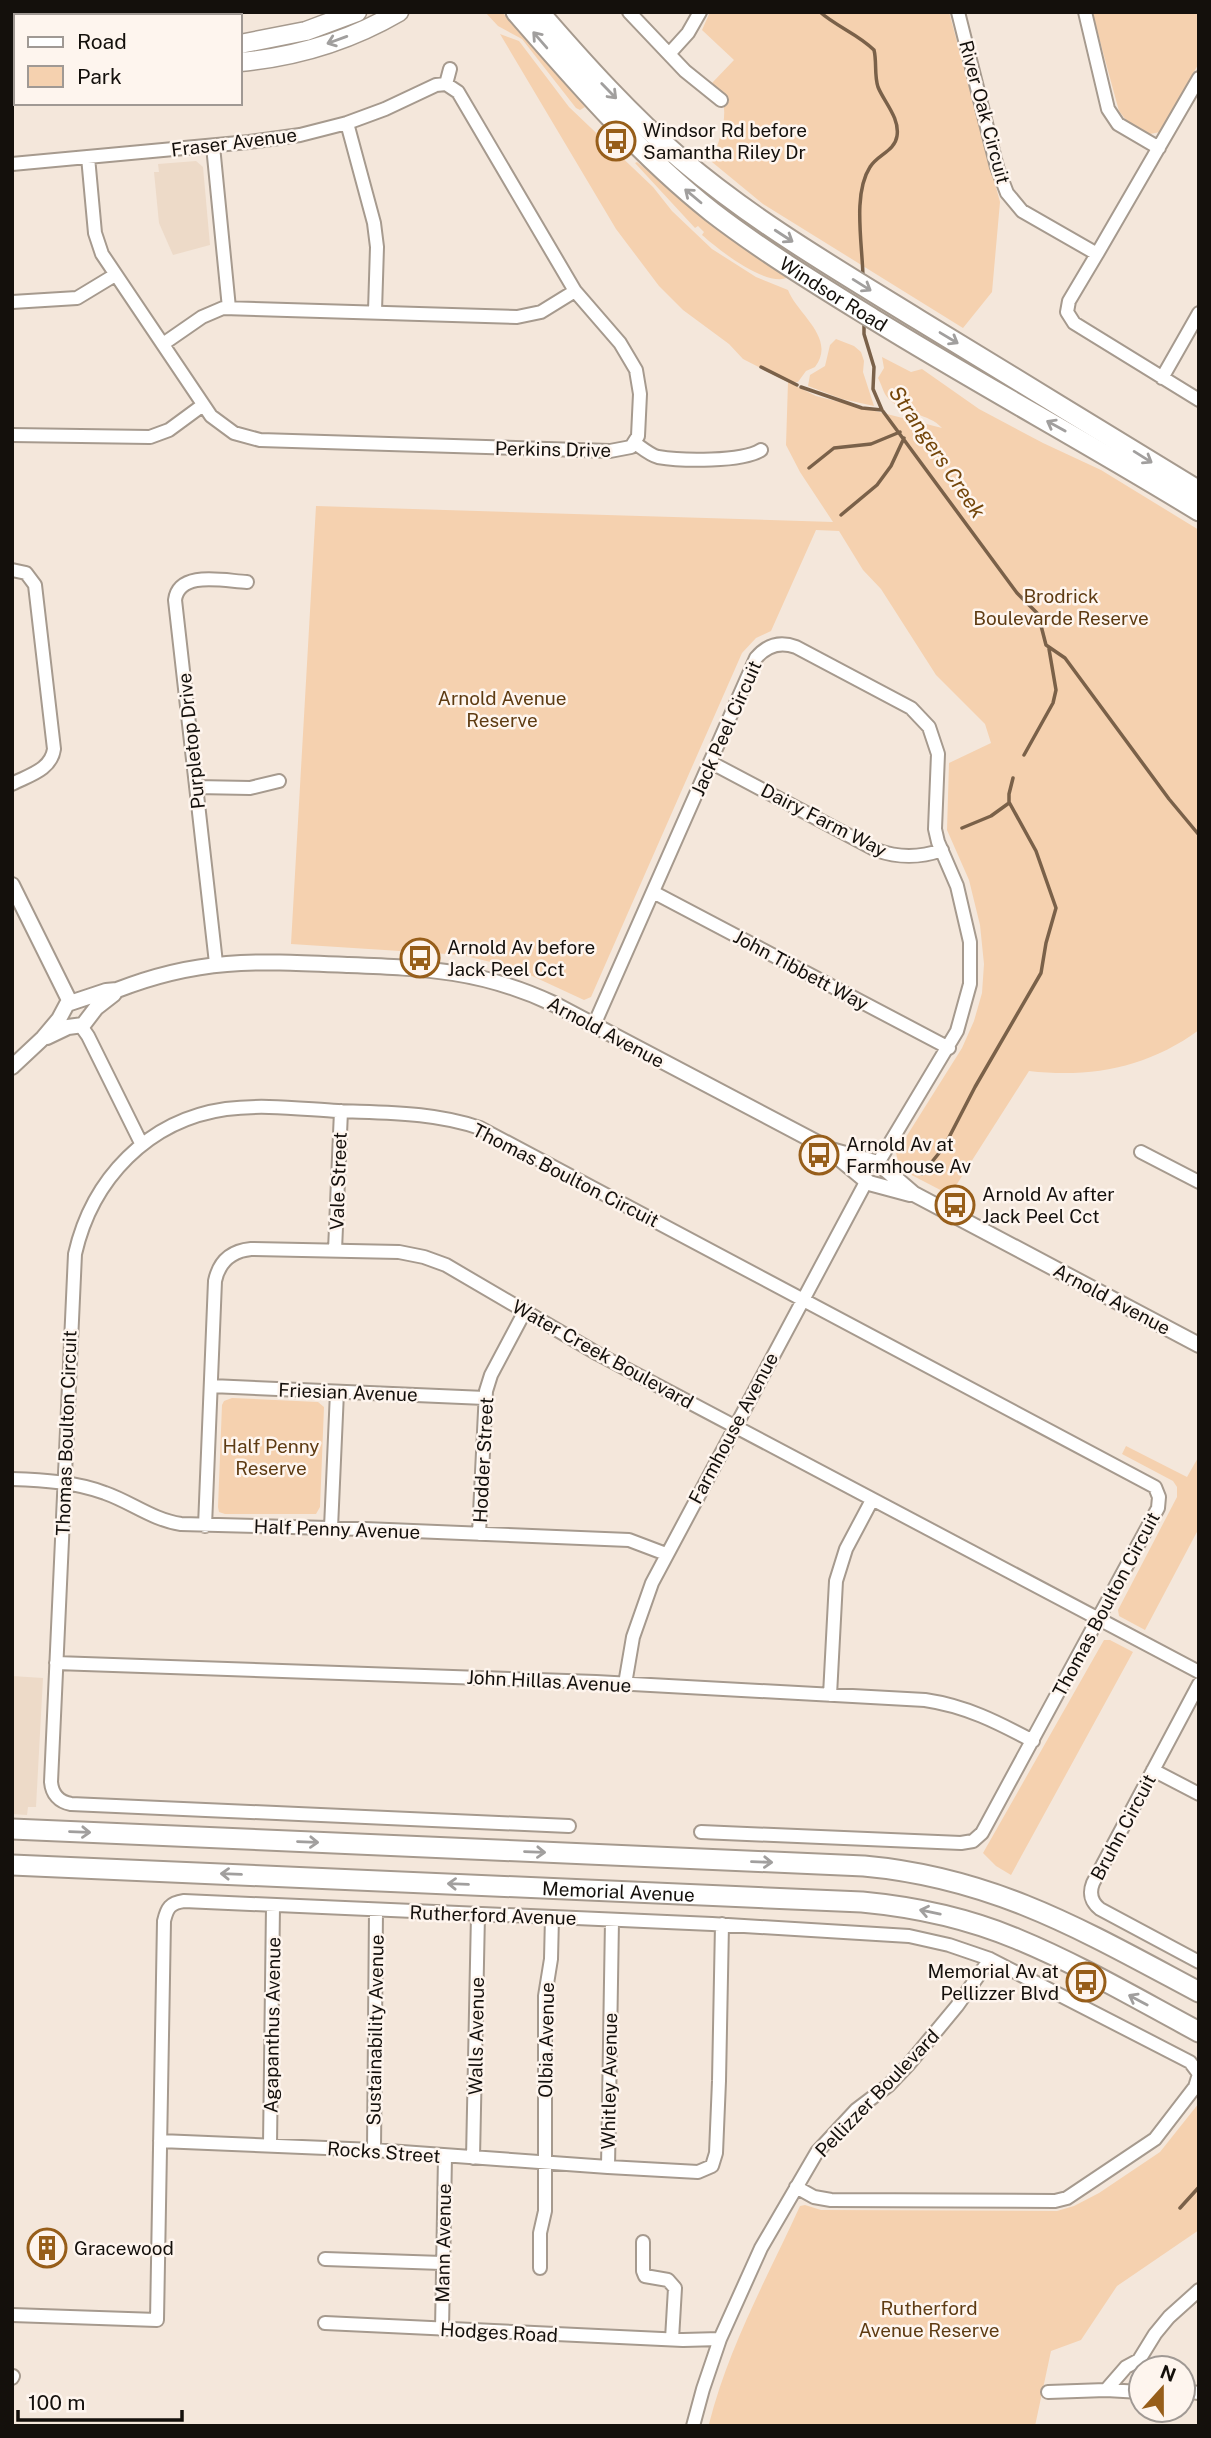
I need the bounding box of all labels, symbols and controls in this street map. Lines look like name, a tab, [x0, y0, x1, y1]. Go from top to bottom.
legend	[14, 14, 242, 105]
text: Road	[77, 29, 127, 54]
one-way arrow	[532, 31, 548, 49]
one-way arrow	[326, 35, 348, 47]
street label: River Oak Circuit	[955, 38, 1015, 186]
text: Park	[77, 64, 122, 89]
one-way arrow	[601, 82, 618, 99]
place label: Windsor Rd before Samantha Riley Dr	[643, 119, 807, 163]
bus stop icon: Windsor Rd before Samantha Riley Dr	[595, 120, 637, 162]
street label: Fraser Avenue	[170, 123, 298, 161]
one-way arrow	[684, 188, 702, 203]
one-way arrow	[774, 229, 793, 243]
street label: Windsor Road	[776, 252, 891, 336]
one-way arrow	[852, 279, 872, 293]
one-way arrow	[939, 332, 959, 346]
water label: Strangers Creek	[884, 381, 991, 523]
one-way arrow	[1046, 419, 1066, 433]
street label: Perkins Drive	[495, 437, 611, 461]
one-way arrow	[1133, 451, 1153, 465]
park label: Brodrick Boulevarde Reserve	[973, 585, 1149, 629]
street label: Jack Peel Circuit	[686, 657, 766, 799]
street label: Purpletop Drive	[173, 672, 209, 810]
park label: Arnold Avenue Reserve	[437, 687, 567, 731]
street label: Dairy Farm Way	[757, 779, 891, 861]
street label: John Tibbett Way	[730, 925, 872, 1015]
place label: Arnold Av before Jack Peel Cct	[447, 936, 595, 980]
bus stop icon: Arnold Av before Jack Peel Cct	[399, 937, 441, 979]
street label: Arnold Avenue	[544, 992, 668, 1072]
street label: Thomas Boulton Circuit	[469, 1118, 663, 1232]
street label: Vale Street	[325, 1131, 351, 1231]
place label: Arnold Av at Farmhouse Av	[846, 1133, 971, 1177]
bus stop icon: Arnold Av at Farmhouse Av	[798, 1134, 840, 1176]
place label: Arnold Av after Jack Peel Cct	[982, 1183, 1115, 1227]
bus stop icon: Arnold Av after Jack Peel Cct	[934, 1184, 976, 1226]
street label: Arnold Avenue	[1050, 1259, 1174, 1339]
street label: Water Creek Boulevard	[509, 1295, 697, 1413]
street label: Thomas Boulton Circuit	[51, 1330, 81, 1536]
street label: Farmhouse Avenue	[684, 1349, 782, 1507]
street label: Friesian Avenue	[278, 1379, 418, 1405]
street label: Hodder Street	[469, 1396, 497, 1524]
park label: Half Penny Reserve	[223, 1435, 319, 1479]
street label: Thomas Boulton Circuit	[1048, 1508, 1164, 1700]
street label: Half Penny Avenue	[253, 1515, 421, 1543]
street label: John Hillas Avenue	[466, 1666, 632, 1696]
street label: Bruhn Circuit	[1086, 1770, 1160, 1884]
one-way arrow	[69, 1826, 92, 1839]
one-way arrow	[296, 1836, 319, 1849]
one-way arrow	[523, 1846, 546, 1859]
one-way arrow	[751, 1855, 774, 1868]
one-way arrow	[220, 1868, 243, 1881]
street label: Memorial Avenue	[542, 1877, 695, 1906]
one-way arrow	[447, 1878, 470, 1891]
street label: Rutherford Avenue	[409, 1901, 577, 1929]
one-way arrow	[919, 1904, 942, 1918]
street label: Sustainability Avenue	[362, 1934, 388, 2126]
street label: Agapanthus Avenue	[259, 1937, 285, 2113]
place label: Memorial Av at Pellizzer Blvd	[927, 1960, 1059, 2004]
bus stop icon: Memorial Av at Pellizzer Blvd	[1065, 1961, 1107, 2003]
street label: Walls Avenue	[464, 1977, 488, 2095]
street label: Olbia Avenue	[534, 1982, 558, 2098]
one-way arrow	[1129, 1993, 1149, 2007]
street label: Whitley Avenue	[597, 2012, 621, 2150]
street label: Pellizzer Boulevard	[810, 2025, 944, 2161]
street label: Rocks Street	[327, 2137, 441, 2167]
street label: Mann Avenue	[431, 2183, 455, 2303]
building icon: Gracewood	[26, 2227, 68, 2269]
place label: Gracewood	[74, 2237, 174, 2259]
park label: Rutherford Avenue Reserve	[858, 2297, 1000, 2341]
street label: Hodges Road	[440, 2318, 558, 2346]
north arrow	[1127, 2354, 1197, 2424]
text: N	[1157, 2360, 1179, 2386]
scale bar	[18, 2378, 182, 2422]
text: 100 m	[28, 2390, 85, 2415]

